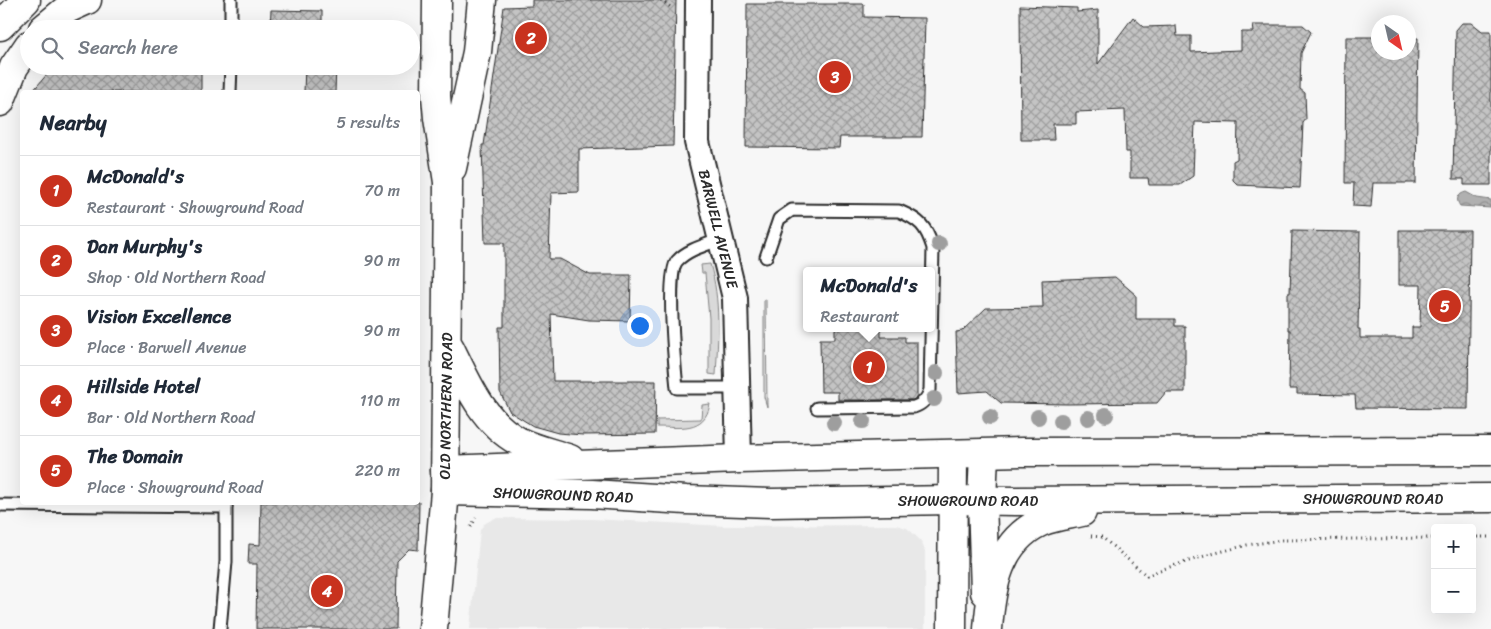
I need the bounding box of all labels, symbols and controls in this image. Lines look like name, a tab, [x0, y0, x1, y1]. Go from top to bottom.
north arrow	[1371, 15, 1416, 60]
pin: 2	[515, 19, 547, 57]
search box	[20, 20, 420, 75]
text: Search here	[78, 31, 178, 64]
icon: search	[38, 34, 66, 62]
pin: 3	[819, 58, 851, 96]
text: Nearby	[40, 104, 106, 142]
text: 5 results	[336, 108, 400, 137]
text: McDonald's	[87, 160, 184, 193]
street label: BARWELL AVENUE	[691, 167, 746, 293]
text: 1	[53, 176, 59, 205]
text: 70 m	[364, 176, 400, 205]
text: Restaurant · Showground Road	[87, 193, 303, 222]
text: Dan Murphy's	[87, 230, 202, 263]
text: 2	[51, 246, 61, 275]
text: 90 m	[364, 246, 400, 275]
text: Shop · Old Northern Road	[87, 263, 265, 292]
popup	[803, 267, 935, 332]
text: McDonald's	[820, 269, 918, 302]
pin: 5	[1429, 287, 1461, 325]
text: Vision Excellence	[87, 300, 231, 333]
text: Restaurant	[820, 302, 900, 331]
your location	[627, 313, 653, 339]
text: 3	[52, 316, 60, 345]
text: 90 m	[364, 316, 400, 345]
street label: OLD NORTHERN ROAD	[432, 332, 460, 480]
text: Place · Barwell Avenue	[87, 333, 247, 362]
pin: 1	[853, 348, 885, 386]
text: Hillside Hotel	[87, 370, 200, 403]
text: 4	[51, 386, 61, 415]
text: 110 m	[360, 386, 400, 415]
text: Bar · Old Northern Road	[87, 403, 255, 432]
text: The Domain	[87, 440, 183, 473]
text: 5	[51, 456, 61, 485]
text: 220 m	[355, 456, 400, 485]
text: Place · Showground Road	[87, 473, 263, 502]
street label: SHOWGROUND ROAD	[492, 480, 634, 510]
street label: SHOWGROUND ROAD	[1303, 486, 1443, 512]
street label: SHOWGROUND ROAD	[898, 488, 1038, 514]
map controls	[1431, 524, 1476, 614]
button: +	[1431, 524, 1476, 569]
button: −	[1431, 569, 1476, 614]
pin: 4	[311, 572, 343, 610]

